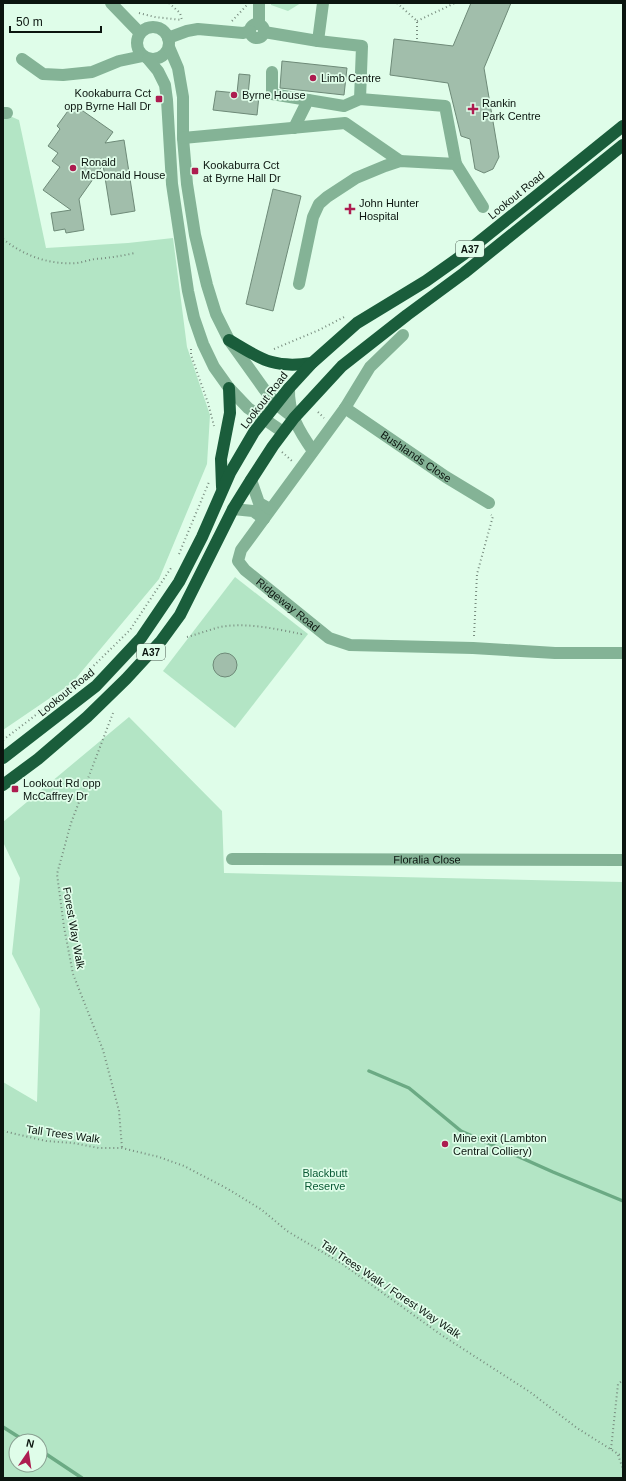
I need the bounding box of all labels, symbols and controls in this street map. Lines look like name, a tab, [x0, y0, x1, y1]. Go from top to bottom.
scale bar	[10, 8, 101, 34]
text: 50 m	[16, 15, 43, 29]
place label: Limb Centre	[321, 72, 381, 84]
marker: Limb Centre	[308, 73, 318, 83]
place label: Kookaburra Cct opp Byrne Hall Dr	[64, 87, 151, 112]
place label: Byrne House	[242, 89, 306, 101]
marker: Byrne House	[229, 90, 239, 100]
marker: Kookaburra Cct opp Byrne Hall Dr	[154, 94, 164, 104]
place label: Rankin Park Centre	[482, 97, 541, 122]
marker: Rankin Park Centre	[467, 103, 479, 115]
place label: Ronald McDonald House	[81, 156, 165, 181]
place label: Kookaburra Cct at Byrne Hall Dr	[203, 159, 281, 184]
marker: Ronald McDonald House	[68, 163, 78, 173]
marker: Kookaburra Cct at Byrne Hall Dr	[190, 166, 200, 176]
street label: Lookout Road	[486, 169, 546, 221]
place label: John Hunter Hospital	[359, 197, 419, 222]
marker: John Hunter Hospital	[344, 203, 356, 215]
road number: A37	[456, 241, 484, 257]
street label: Lookout Road	[238, 369, 290, 431]
street label: Bushlands Close	[379, 428, 453, 485]
street label: Ridgeway Road	[254, 576, 322, 634]
road number: A37	[137, 644, 165, 660]
street label: Lookout Road	[36, 666, 96, 718]
place label: Lookout Rd opp McCaffrey Dr	[23, 777, 101, 802]
marker: Lookout Rd opp McCaffrey Dr	[10, 784, 20, 794]
street label: Floralia Close	[393, 853, 461, 866]
street label: Forest Way Walk	[61, 886, 87, 970]
street label: Tall Trees Walk	[25, 1123, 101, 1145]
place label: Mine exit (Lambton Central Colliery)	[453, 1132, 547, 1157]
marker: Mine exit (Lambton Central Colliery)	[440, 1139, 450, 1149]
park label: Blackbutt Reserve	[302, 1167, 348, 1192]
street label: Tall Trees Walk / Forest Way Walk	[319, 1238, 464, 1341]
north arrow	[8, 1433, 48, 1473]
text: N	[25, 1437, 36, 1450]

